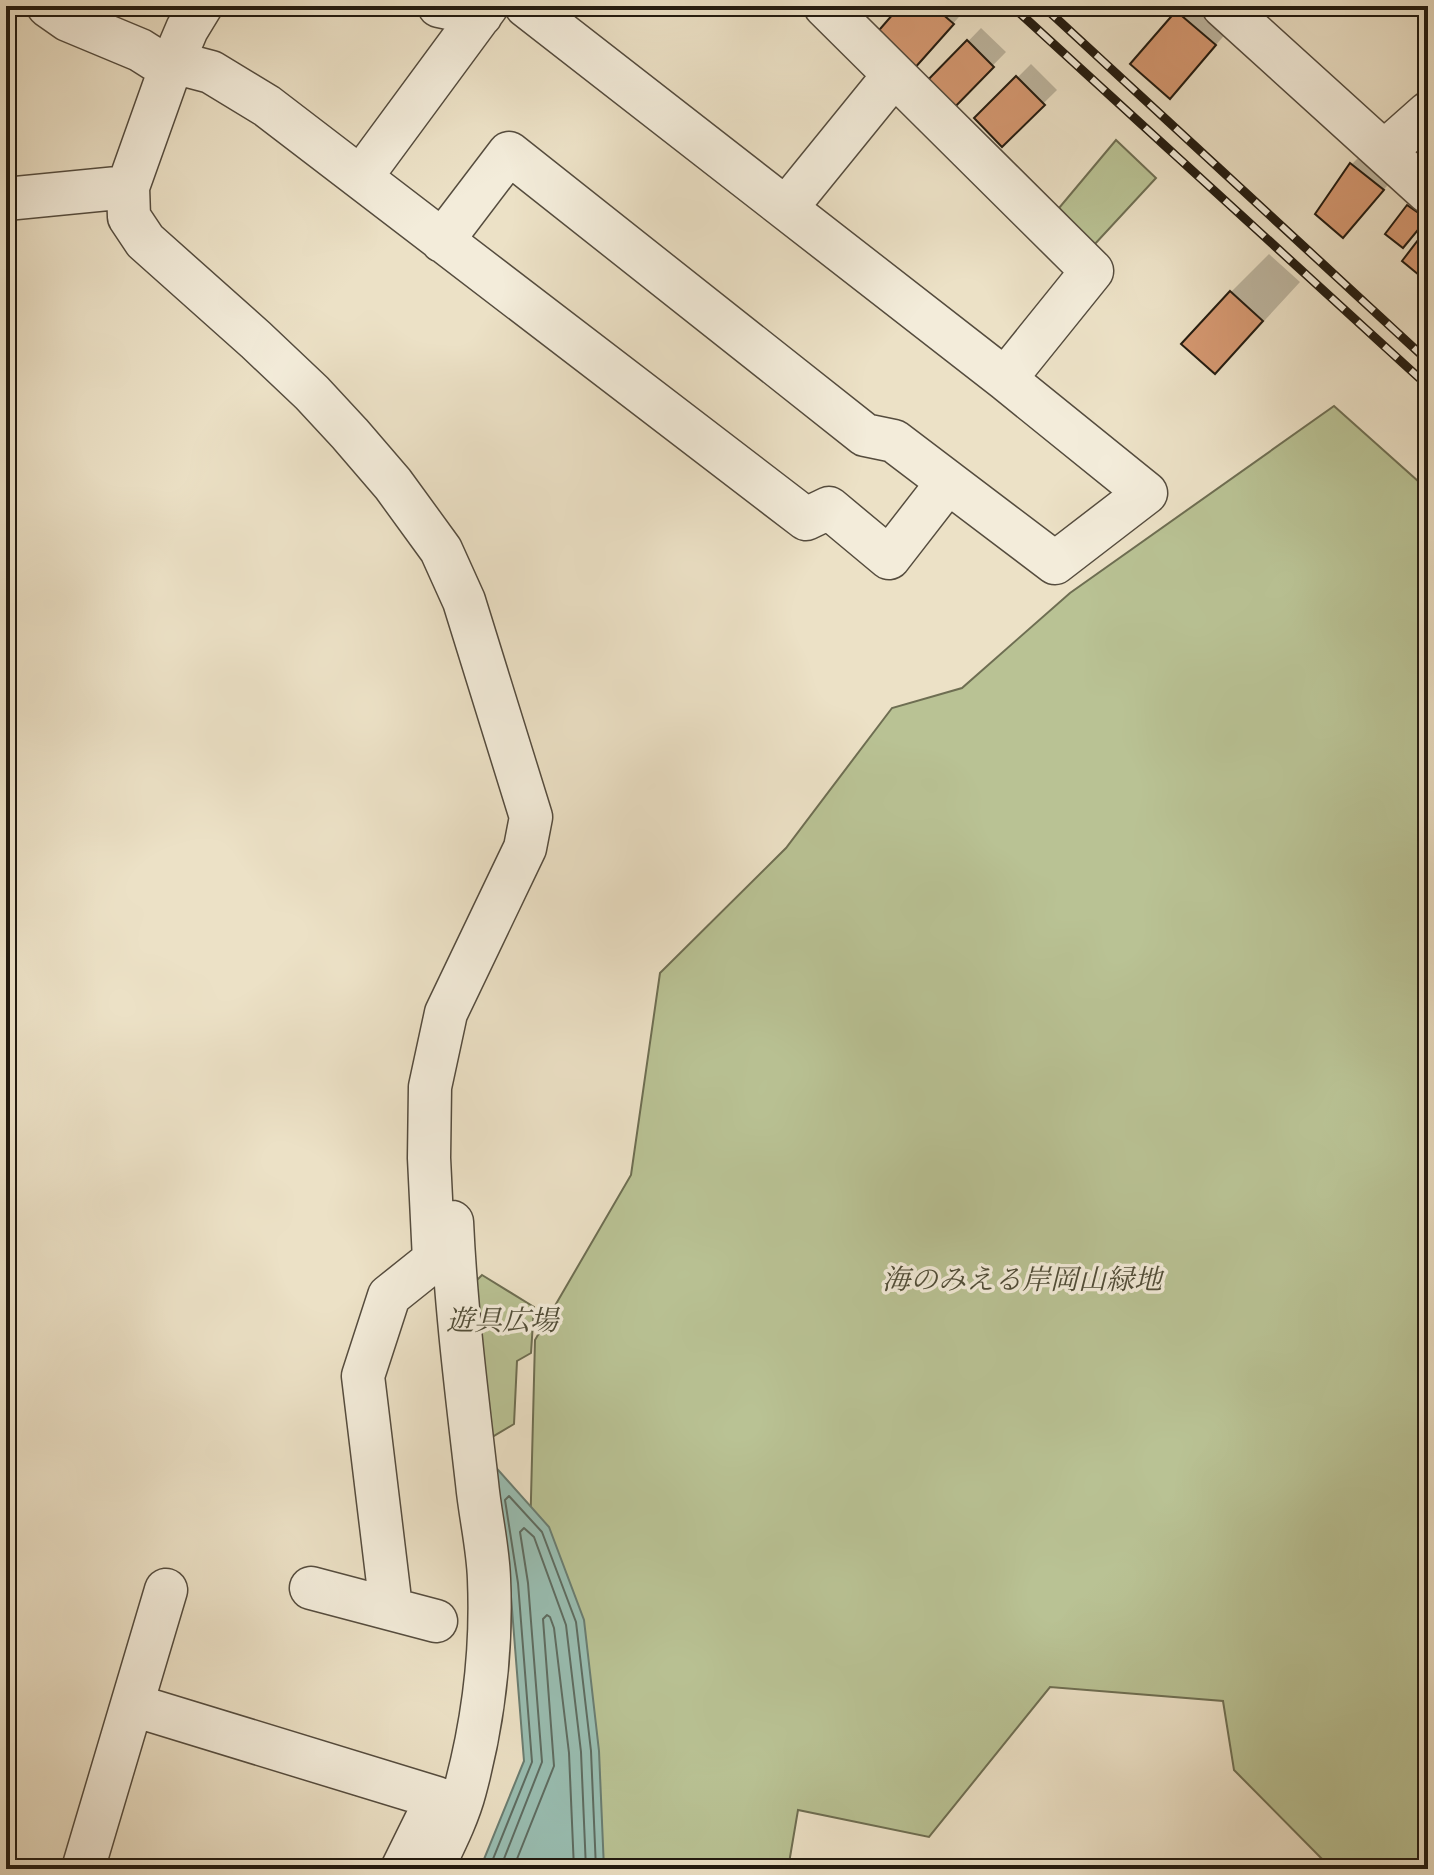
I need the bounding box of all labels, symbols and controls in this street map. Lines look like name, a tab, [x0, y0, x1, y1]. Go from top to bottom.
park label: 海のみえる岸岡山緑地	[882, 1262, 1165, 1302]
park label: 遊具広場	[446, 1303, 561, 1343]

